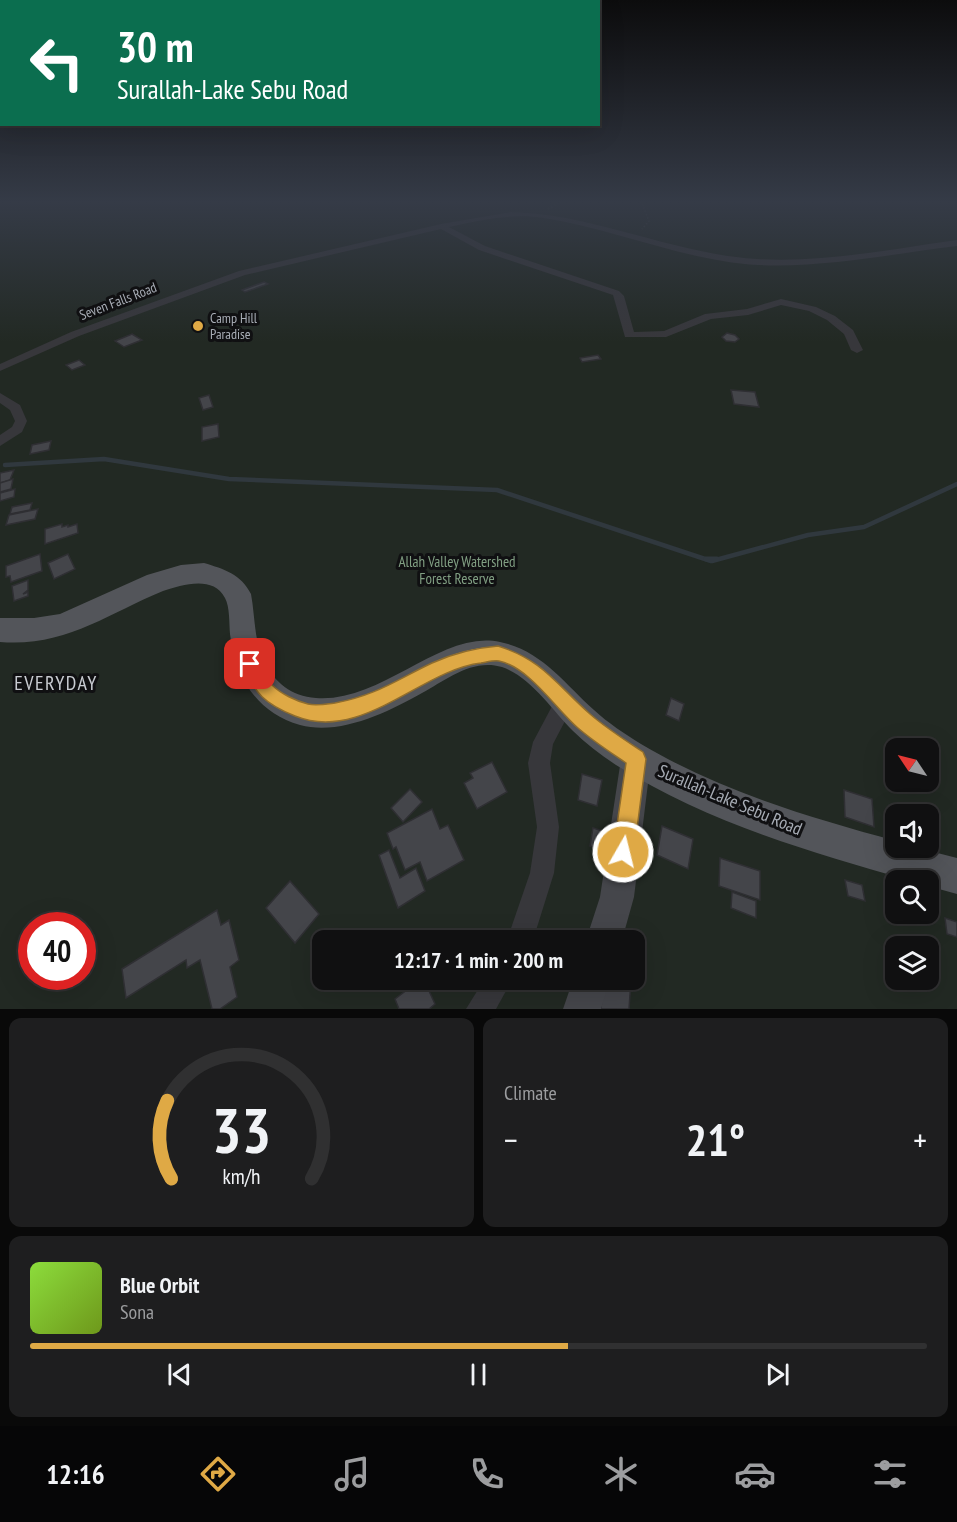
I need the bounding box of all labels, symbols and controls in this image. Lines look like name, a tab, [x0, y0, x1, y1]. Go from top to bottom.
text: 30 m	[117, 19, 194, 74]
icon: left	[18, 24, 96, 102]
text: Surallah-Lake Sebu Road	[117, 72, 348, 106]
street label: Seven Falls Road	[77, 278, 159, 324]
place label: Camp Hill Paradise	[210, 309, 258, 343]
marker: Camp Hill Paradise	[191, 319, 205, 333]
park label: Allah Valley Watershed Forest Reserve	[398, 552, 516, 588]
pin	[224, 638, 275, 689]
icon: arrive	[233, 647, 266, 680]
district label: EVERYDAY	[14, 670, 98, 696]
north arrow	[885, 738, 939, 792]
map controls	[885, 738, 939, 990]
street label: Surallah-Lake Sebu Road	[655, 759, 806, 840]
button: sound	[885, 804, 939, 858]
position arrow	[591, 820, 655, 884]
button: search	[885, 870, 939, 924]
speed limit sign: 40	[18, 912, 96, 990]
button: layers	[885, 936, 939, 990]
text: 12:17 · 1 min · 200 m	[394, 946, 563, 974]
text: Climate	[504, 1080, 557, 1106]
text: 33	[212, 1089, 271, 1170]
text: 21°	[686, 1110, 745, 1168]
text: −	[504, 1118, 518, 1161]
text: +	[913, 1118, 927, 1161]
text: km/h	[222, 1163, 261, 1191]
text: Blue Orbit	[120, 1271, 199, 1299]
text: Sona	[120, 1299, 154, 1325]
icon: previous	[163, 1358, 196, 1391]
icon: pause	[462, 1358, 495, 1391]
icon: next	[761, 1358, 794, 1391]
icon: directions	[197, 1453, 239, 1495]
icon: music	[331, 1453, 373, 1495]
icon: phone	[466, 1453, 508, 1495]
icon: climate	[600, 1453, 642, 1495]
icon: car	[734, 1453, 776, 1495]
icon: filters	[869, 1453, 911, 1495]
text: 12:16	[46, 1457, 105, 1491]

